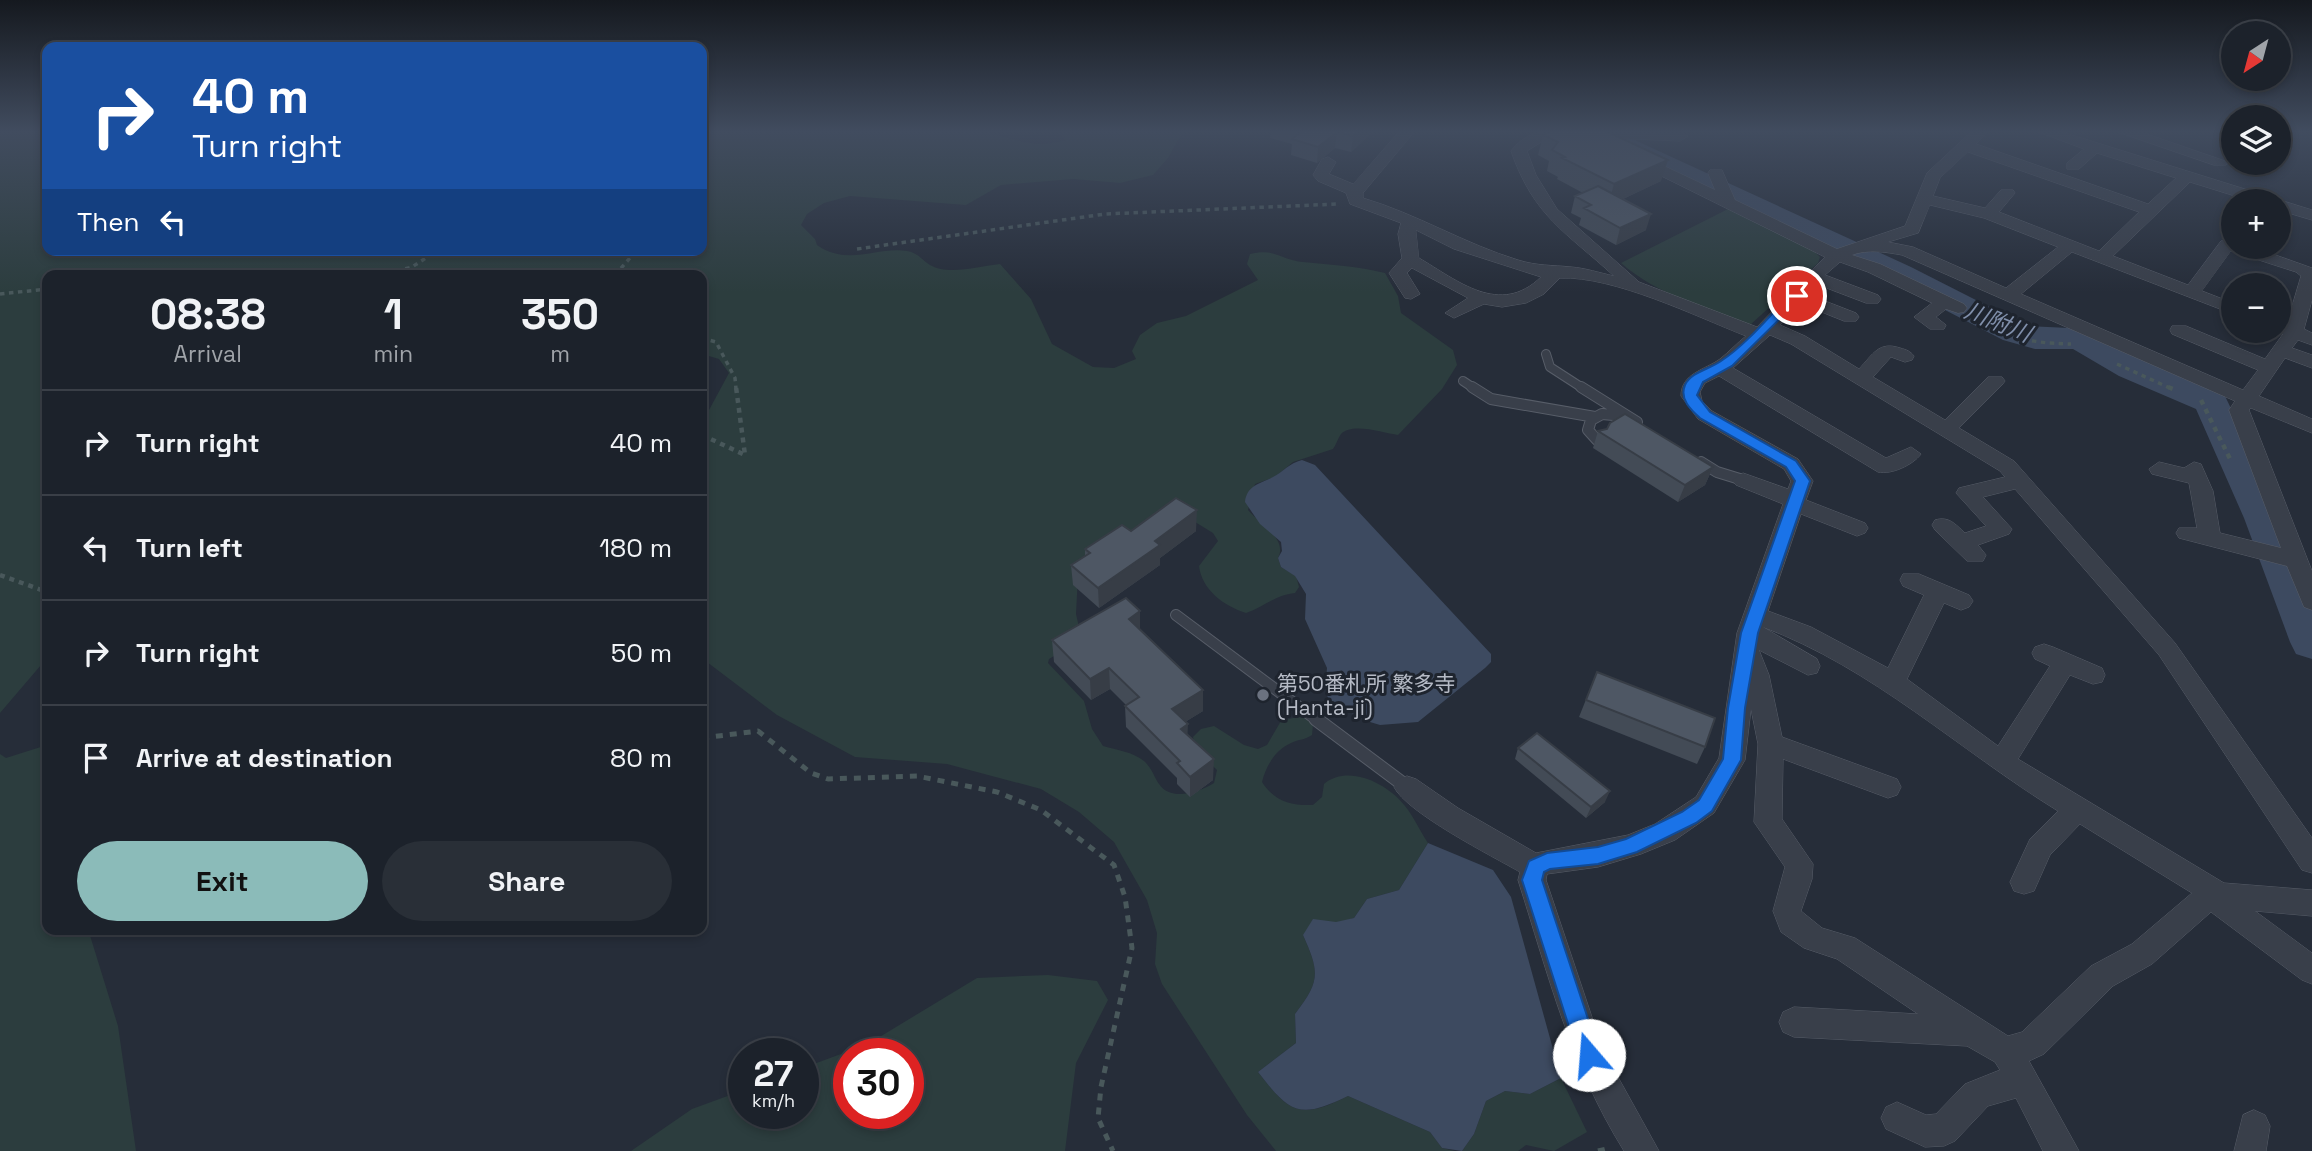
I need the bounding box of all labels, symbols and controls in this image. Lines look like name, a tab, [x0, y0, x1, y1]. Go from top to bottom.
north arrow	[2221, 21, 2291, 91]
map controls	[2221, 21, 2291, 343]
text: 40 m	[192, 65, 309, 127]
icon: right	[77, 70, 168, 161]
button: layers	[2221, 105, 2291, 175]
text: Turn right	[192, 126, 342, 166]
button: +	[2221, 189, 2291, 259]
icon: left	[154, 203, 192, 241]
text: Then	[77, 205, 140, 239]
pin	[1767, 266, 1827, 326]
button: −	[2221, 273, 2291, 343]
icon: arrive	[1778, 277, 1816, 315]
text: 08:38	[150, 288, 266, 341]
text: 1	[384, 288, 403, 341]
text: 350	[521, 288, 599, 341]
water label: 川附川	[1960, 295, 2038, 350]
text: Arrival	[174, 339, 242, 369]
text: min	[374, 339, 413, 369]
text: m	[550, 339, 570, 369]
icon: right	[77, 424, 115, 462]
text: Turn right	[136, 426, 260, 460]
text: 40 m	[610, 426, 672, 460]
icon: left	[77, 529, 115, 567]
text: Turn left	[136, 531, 243, 565]
text: 180 m	[599, 531, 672, 565]
icon: right	[77, 634, 115, 672]
text: Turn right	[136, 636, 260, 670]
text: 50 m	[611, 636, 672, 670]
place label: 第50番札所 繁多寺 (Hanta-ji)	[1277, 670, 1455, 721]
marker: 第50番札所 繁多寺 (Hanta-ji)	[1255, 687, 1271, 703]
icon: arrive	[77, 739, 115, 777]
text: Arrive at destination	[136, 741, 393, 775]
text: 80 m	[610, 741, 672, 775]
button: Exit	[77, 841, 368, 921]
button: Share	[382, 841, 672, 921]
position arrow	[1552, 1018, 1626, 1092]
speed limit sign: 30	[833, 1038, 924, 1129]
text: 27	[754, 1052, 793, 1096]
text: km/h	[752, 1089, 795, 1112]

